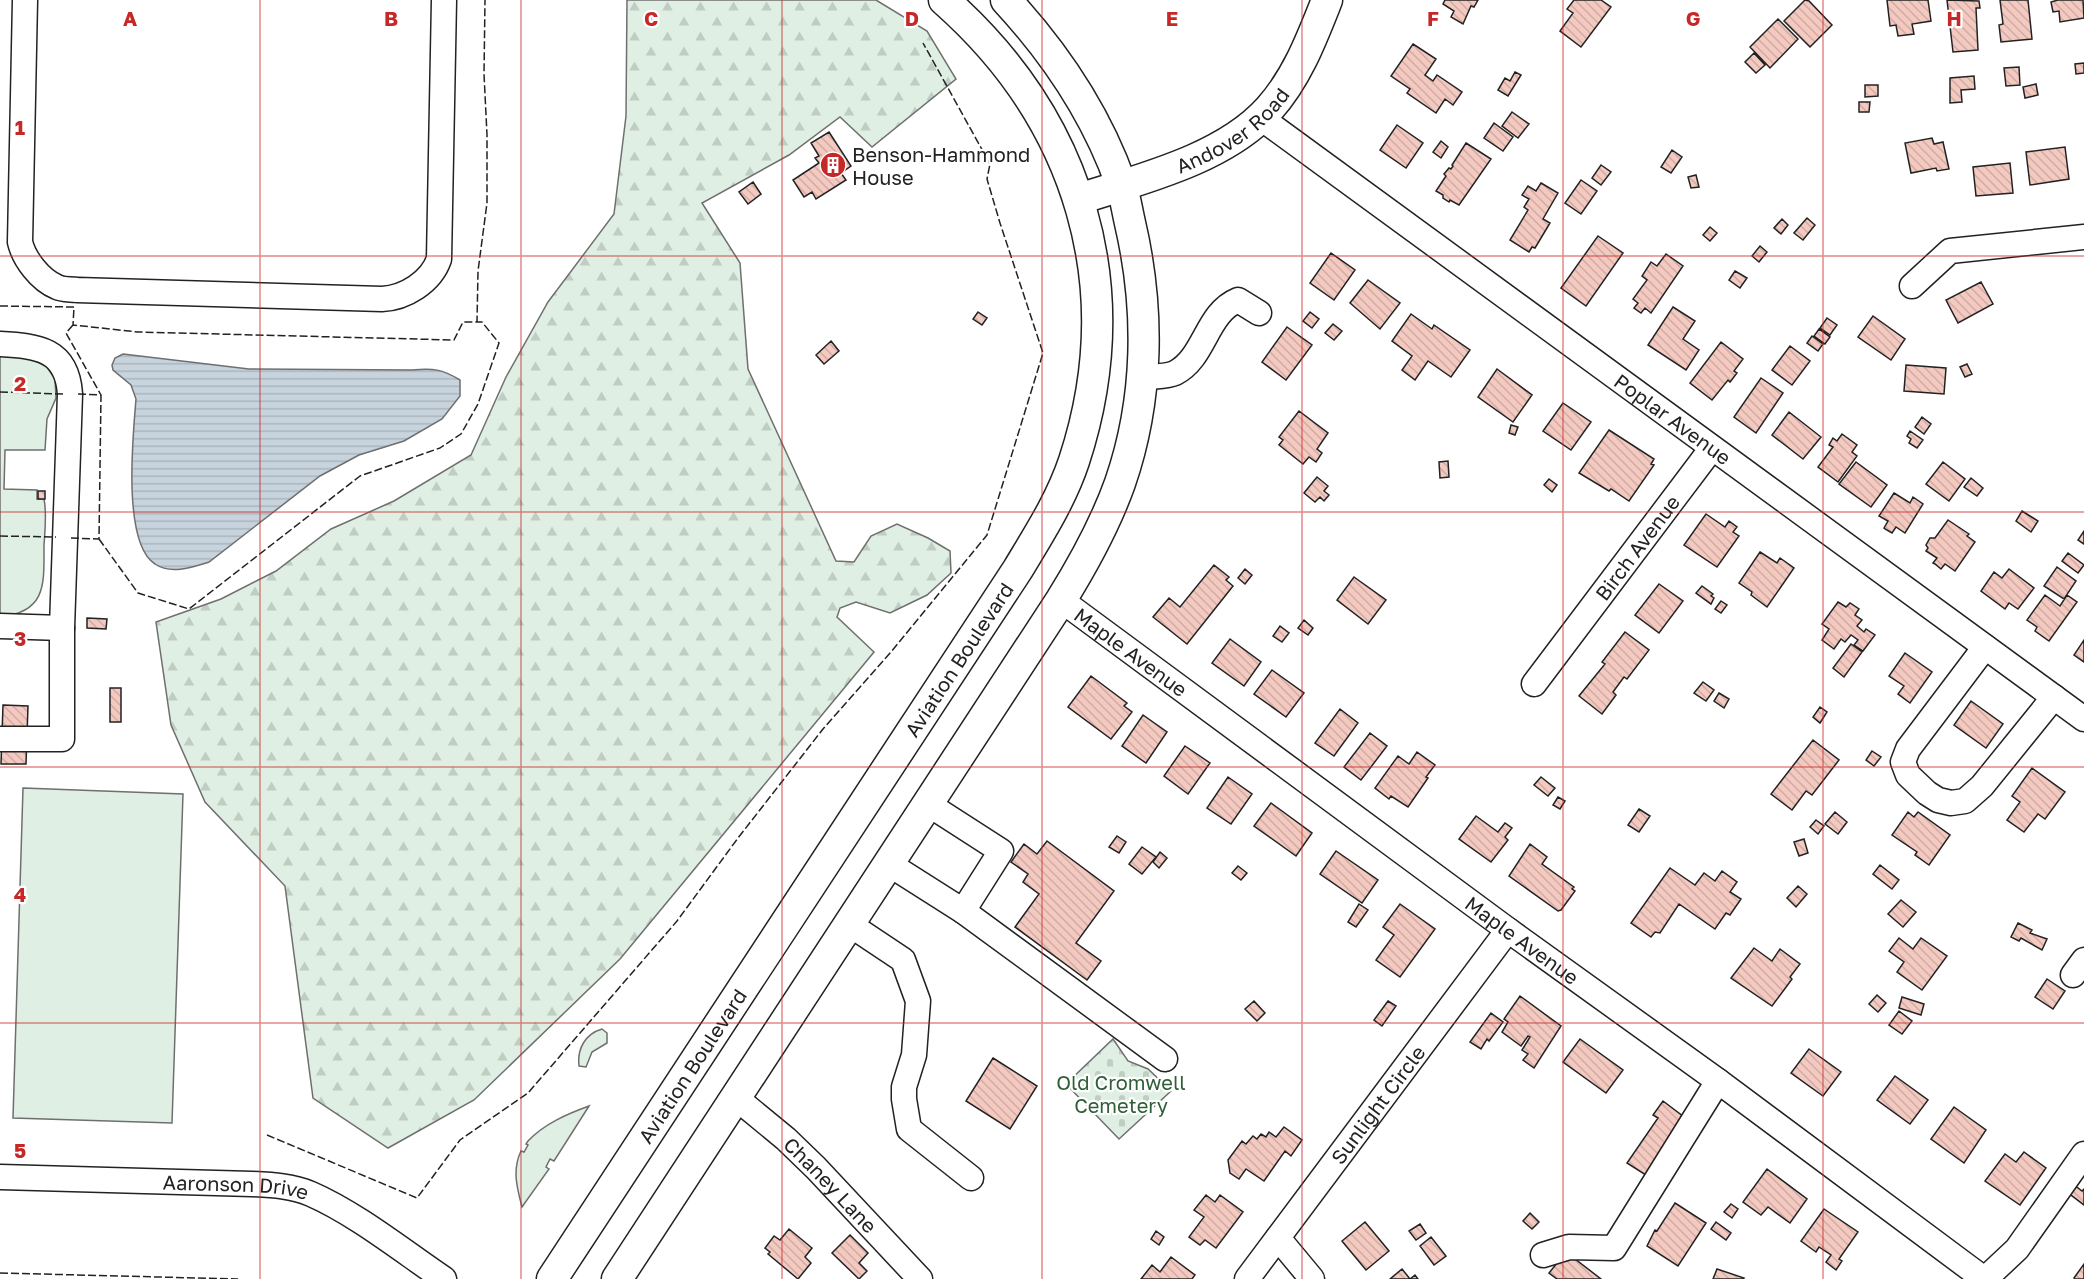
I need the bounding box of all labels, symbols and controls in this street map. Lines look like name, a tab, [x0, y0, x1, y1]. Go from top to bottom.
text: A	[123, 6, 137, 30]
text: B	[384, 6, 398, 30]
text: C	[644, 6, 658, 30]
text: D	[905, 6, 919, 30]
text: E	[1166, 6, 1178, 30]
text: F	[1427, 6, 1439, 30]
text: G	[1686, 6, 1700, 30]
text: H	[1946, 6, 1962, 30]
street label: Andover Road	[1172, 83, 1294, 178]
text: 1	[15, 115, 25, 139]
place label: Benson-Hammond House	[852, 142, 1030, 189]
building icon: Benson-Hammond House	[818, 150, 848, 180]
street label: Poplar Avenue	[1610, 368, 1736, 469]
text: 2	[14, 371, 26, 395]
street label: Birch Avenue	[1590, 490, 1684, 605]
street label: Aviation Boulevard	[899, 578, 1018, 741]
street label: Maple Avenue	[1070, 602, 1192, 701]
text: 3	[14, 626, 26, 650]
text: 4	[14, 882, 26, 906]
street label: Maple Avenue	[1461, 891, 1584, 989]
street label: Aviation Boulevard	[633, 984, 751, 1147]
street label: Sunlight Circle	[1326, 1040, 1430, 1168]
park label: Old Cromwell Cemetery	[1056, 1070, 1186, 1117]
street label: Chaney Lane	[779, 1132, 882, 1238]
text: 5	[14, 1138, 26, 1162]
street label: Aaronson Drive	[163, 1170, 312, 1204]

